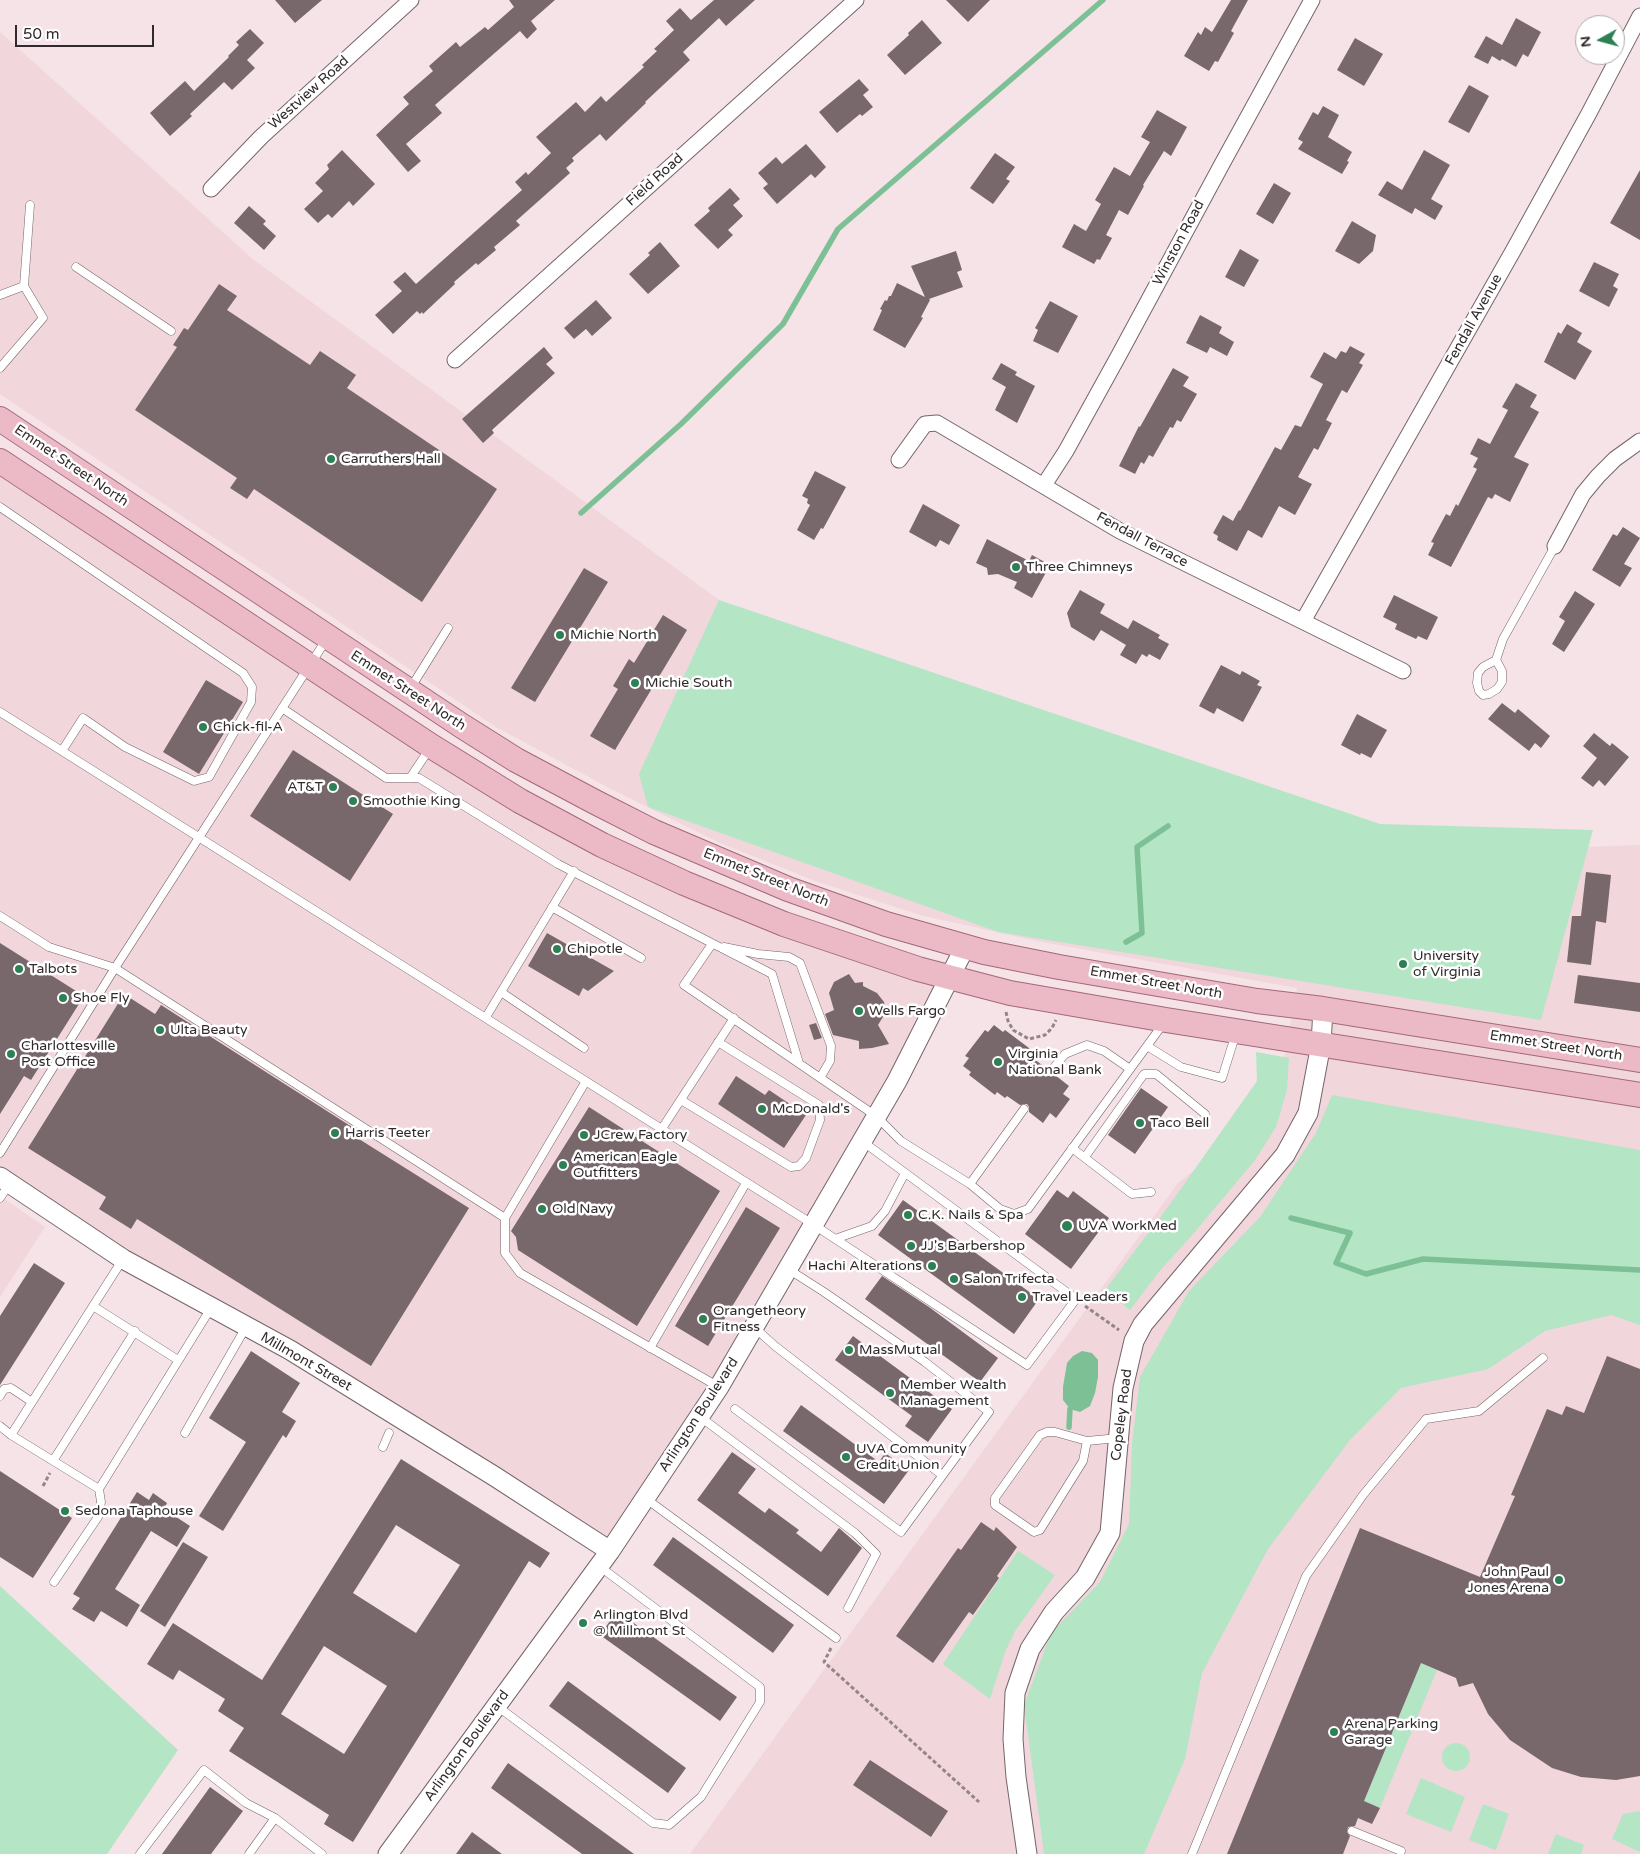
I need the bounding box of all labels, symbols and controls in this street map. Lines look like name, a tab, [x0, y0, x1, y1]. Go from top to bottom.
scale bar	[18, 15, 156, 47]
north arrow	[1575, 15, 1625, 65]
text: 50 m	[23, 25, 60, 43]
text: N	[1576, 35, 1595, 48]
street label: Westview Road	[265, 53, 353, 133]
street label: Field Road	[623, 150, 687, 210]
street label: Winston Road	[1150, 198, 1208, 288]
street label: Fendall Avenue	[1442, 271, 1506, 369]
street label: Emmet Street North	[11, 422, 131, 510]
place label: Carruthers Hall	[341, 451, 441, 467]
marker: Carruthers Hall	[325, 453, 337, 465]
street label: Fendall Terrace	[1093, 509, 1191, 571]
place label: Three Chimneys	[1026, 559, 1133, 575]
marker: Three Chimneys	[1010, 561, 1022, 573]
place label: Michie North	[570, 627, 657, 643]
marker: Michie North	[554, 629, 566, 641]
street label: Emmet Street North	[347, 647, 469, 735]
place label: Michie South	[645, 675, 732, 691]
marker: Michie South	[629, 677, 641, 689]
place label: Chick-fil-A	[213, 719, 283, 735]
marker: Chick-fil-A	[197, 721, 209, 733]
place label: AT&T	[287, 779, 323, 795]
marker: AT&T	[327, 781, 339, 793]
place label: Smoothie King	[363, 793, 460, 809]
marker: Smoothie King	[347, 795, 359, 807]
street label: Emmet Street North	[701, 845, 831, 911]
place label: Chipotle	[567, 941, 623, 957]
marker: Chipotle	[551, 943, 563, 955]
place label: University of Virginia	[1413, 948, 1481, 980]
marker: University of Virginia	[1397, 958, 1409, 970]
place label: Talbots	[29, 961, 77, 977]
marker: Talbots	[13, 963, 25, 975]
street label: Emmet Street North	[1089, 963, 1223, 1003]
place label: Shoe Fly	[73, 990, 130, 1006]
marker: Shoe Fly	[57, 992, 69, 1004]
place label: Wells Fargo	[869, 1003, 946, 1019]
marker: Wells Fargo	[853, 1005, 865, 1017]
place label: Ulta Beauty	[170, 1022, 247, 1038]
marker: Ulta Beauty	[154, 1024, 166, 1036]
street label: Emmet Street North	[1489, 1027, 1623, 1065]
place label: Charlottesville Post Office	[21, 1038, 115, 1070]
place label: Virginia National Bank	[1008, 1046, 1102, 1078]
marker: Charlottesville Post Office	[5, 1048, 17, 1060]
marker: Virginia National Bank	[992, 1056, 1004, 1068]
place label: McDonald's	[772, 1101, 850, 1117]
marker: McDonald's	[756, 1103, 768, 1115]
place label: Taco Bell	[1150, 1115, 1209, 1131]
marker: Taco Bell	[1134, 1117, 1146, 1129]
place label: Harris Teeter	[345, 1125, 430, 1141]
marker: Harris Teeter	[329, 1127, 341, 1139]
place label: JCrew Factory	[594, 1127, 687, 1143]
marker: JCrew Factory	[578, 1129, 590, 1141]
place label: American Eagle Outfitters	[573, 1149, 677, 1182]
marker: American Eagle Outfitters	[557, 1159, 569, 1171]
place label: Old Navy	[552, 1201, 613, 1217]
marker: Old Navy	[536, 1203, 548, 1215]
place label: C.K. Nails & Spa	[918, 1207, 1024, 1223]
marker: C.K. Nails & Spa	[902, 1209, 914, 1221]
place label: UVA WorkMed	[1078, 1218, 1177, 1234]
marker: UVA WorkMed	[1060, 1219, 1074, 1233]
place label: JJ's Barbershop	[921, 1238, 1025, 1254]
marker: JJ's Barbershop	[905, 1240, 917, 1252]
place label: Hachi Alterations	[808, 1258, 922, 1274]
marker: Hachi Alterations	[926, 1260, 938, 1272]
place label: Salon Trifecta	[964, 1271, 1055, 1287]
marker: Salon Trifecta	[948, 1273, 960, 1285]
place label: Travel Leaders	[1032, 1289, 1128, 1305]
marker: Travel Leaders	[1016, 1291, 1028, 1303]
place label: Orangetheory Fitness	[713, 1303, 806, 1335]
marker: Orangetheory Fitness	[697, 1313, 709, 1325]
street label: Millmont Street	[257, 1329, 355, 1395]
place label: MassMutual	[859, 1342, 941, 1358]
marker: MassMutual	[843, 1344, 855, 1356]
street label: Arlington Boulevard	[656, 1355, 742, 1475]
street label: Copeley Road	[1108, 1368, 1136, 1462]
place label: Member Wealth Management	[900, 1377, 1007, 1410]
marker: Member Wealth Management	[884, 1387, 896, 1399]
place label: UVA Community Credit Union	[856, 1441, 967, 1474]
marker: UVA Community Credit Union	[840, 1451, 852, 1463]
place label: Sedona Taphouse	[75, 1503, 193, 1519]
marker: Sedona Taphouse	[59, 1505, 71, 1517]
place label: John Paul Jones Arena	[1467, 1564, 1549, 1596]
marker: John Paul Jones Arena	[1553, 1574, 1565, 1586]
place label: Arlington Blvd @ Millmont St	[593, 1607, 688, 1640]
marker: Arlington Blvd @ Millmont St	[577, 1617, 589, 1629]
street label: Arlington Boulevard	[421, 1687, 513, 1805]
place label: Arena Parking Garage	[1344, 1716, 1438, 1748]
marker: Arena Parking Garage	[1328, 1726, 1340, 1738]

